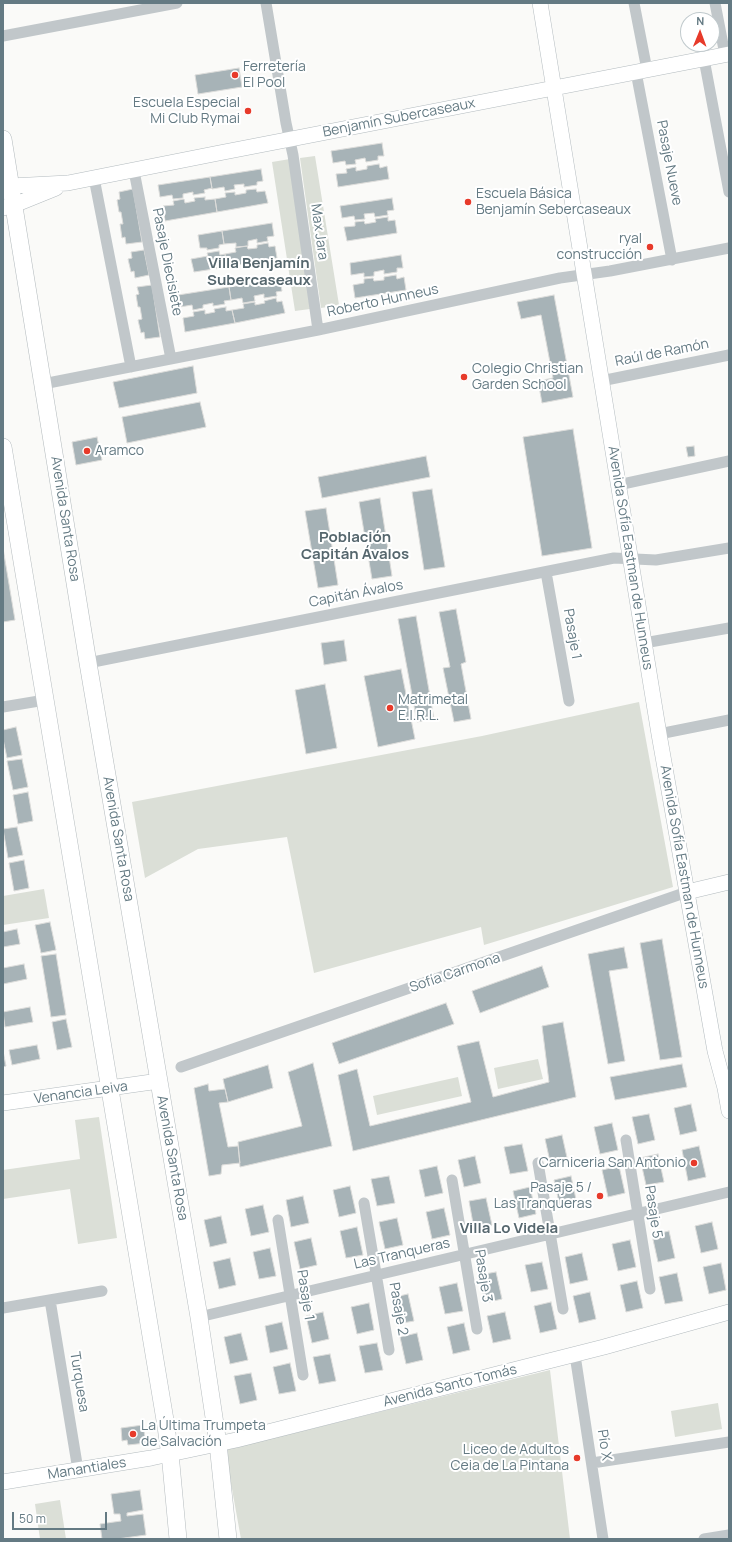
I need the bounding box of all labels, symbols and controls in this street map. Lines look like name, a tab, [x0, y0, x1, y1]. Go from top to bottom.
north arrow	[680, 12, 720, 52]
text: N	[696, 13, 704, 28]
place label: Ferretería El Pool	[243, 59, 306, 92]
marker: Ferretería El Pool	[230, 70, 240, 80]
place label: Escuela Especial Mi Club Rymai	[133, 95, 240, 128]
street label: Benjamín Subercaseaux	[321, 95, 477, 141]
marker: Escuela Especial Mi Club Rymai	[243, 106, 253, 116]
street label: Pasaje Nueve	[653, 119, 685, 207]
place label: Escuela Básica Benjamín Sebercaseaux	[476, 186, 631, 218]
marker: Escuela Básica Benjamín Sebercaseaux	[463, 197, 473, 207]
street label: Max Jara	[307, 203, 331, 261]
street label: Pasaje Diecisiete	[148, 207, 186, 317]
place label: ryal construcción	[557, 231, 642, 264]
marker: ryal construcción	[645, 242, 655, 252]
district label: Villa Benjamín Subercaseaux	[207, 255, 311, 290]
street label: Roberto Hunneus	[326, 281, 440, 321]
street label: Raúl de Ramón	[614, 336, 710, 370]
place label: Colegio Christian Garden School	[472, 361, 583, 394]
marker: Colegio Christian Garden School	[459, 372, 469, 382]
place label: Aramco	[95, 443, 144, 459]
street label: Avenida Sofía Eastman de Hunneus	[604, 445, 656, 671]
marker: Aramco	[82, 446, 92, 456]
street label: Avenida Santa Rosa	[47, 455, 83, 583]
district label: Población Capitán Ávalos	[301, 529, 409, 564]
street label: Capitán Ávalos	[308, 577, 404, 611]
street label: Pasaje 1	[559, 607, 585, 661]
place label: Matrimetal E.I.R.L.	[398, 692, 468, 724]
marker: Matrimetal E.I.R.L.	[385, 703, 395, 713]
street label: Avenida Sofía Eastman de Hunneus	[656, 764, 712, 990]
street label: Avenida Santa Rosa	[99, 775, 137, 903]
street label: Sofía Carmona	[407, 950, 503, 996]
street label: Venancia Leiva	[33, 1078, 129, 1108]
street label: Avenida Santa Rosa	[153, 1094, 191, 1222]
place label: Carniceria San Antonio	[539, 1155, 686, 1171]
marker: Carniceria San Antonio	[689, 1158, 699, 1168]
place label: Pasaje 5 / Las Tranqueras	[494, 1180, 592, 1212]
street label: Pasaje 5	[641, 1184, 665, 1240]
marker: Pasaje 5 / Las Tranqueras	[595, 1191, 605, 1201]
district label: Villa Lo Videla	[460, 1220, 558, 1238]
street label: Las Tranqueras	[352, 1235, 452, 1273]
street label: Pasaje 3	[471, 1248, 495, 1304]
street label: Pasaje 1	[293, 1269, 317, 1321]
street label: Pasaje 2	[385, 1281, 411, 1337]
street label: Turquesa	[66, 1351, 92, 1413]
street label: Avenida Santo Tomás	[381, 1361, 519, 1411]
place label: La Última Trumpeta de Salvación	[141, 1418, 266, 1450]
street label: Pío X	[593, 1428, 615, 1462]
marker: La Última Trumpeta de Salvación	[128, 1429, 138, 1439]
place label: Liceo de Adultos Ceia de La Pintana	[450, 1442, 569, 1474]
marker: Liceo de Adultos Ceia de La Pintana	[572, 1453, 582, 1463]
street label: Manantiales	[46, 1454, 128, 1484]
scale bar	[14, 1504, 109, 1530]
text: 50 m	[19, 1510, 46, 1527]

